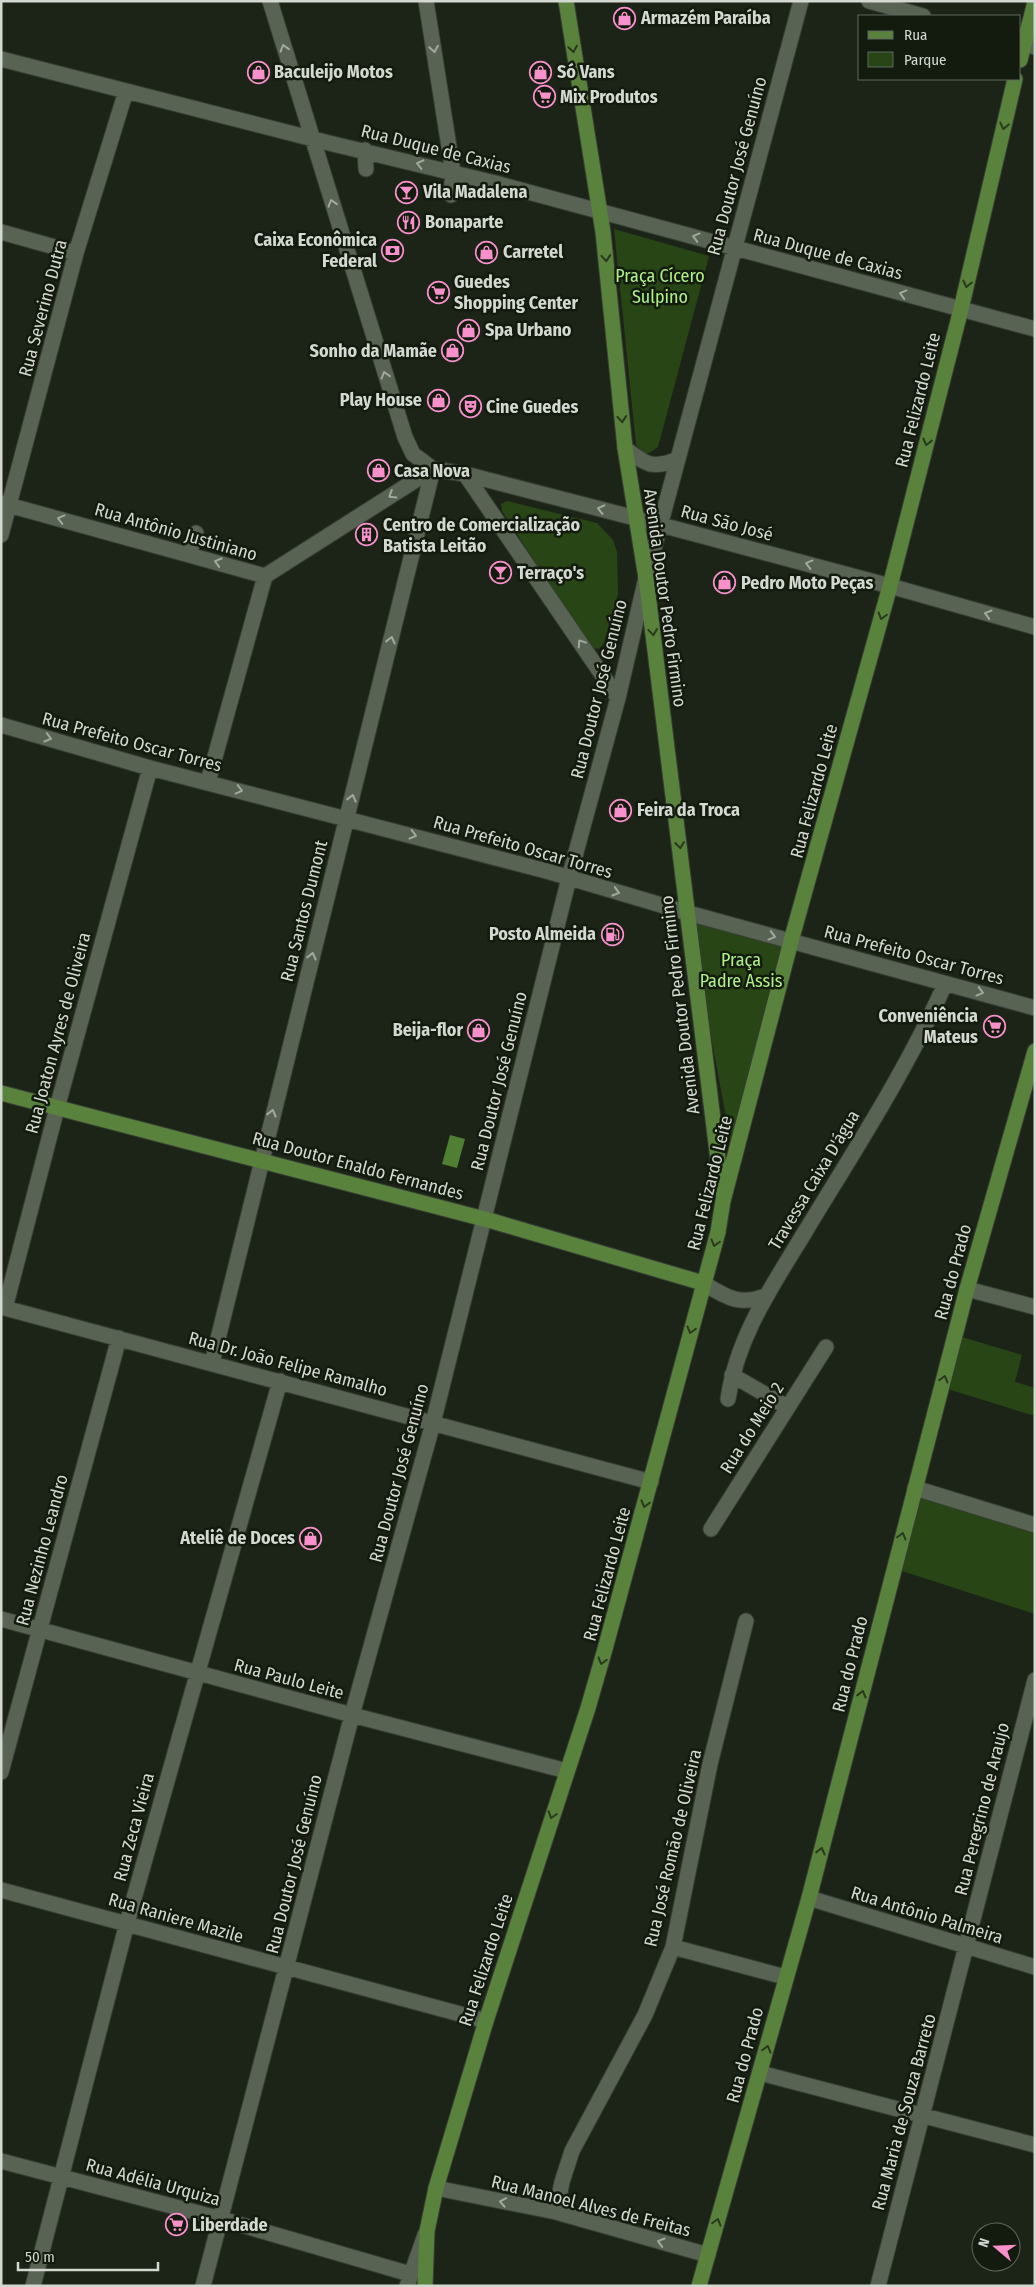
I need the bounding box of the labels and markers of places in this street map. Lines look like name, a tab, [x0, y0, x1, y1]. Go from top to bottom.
shop icon: Armazém Paraíba	[613, 6, 637, 30]
place label: Armazém Paraíba	[640, 7, 771, 29]
shop icon: Baculeijo Motos	[246, 60, 270, 84]
shop icon: Só Vans	[529, 60, 553, 84]
place label: Baculeijo Motos	[274, 61, 393, 83]
place label: Só Vans	[557, 61, 615, 83]
supermarket icon: Mix Produtos	[532, 85, 556, 109]
place label: Mix Produtos	[560, 86, 658, 108]
bar icon: Vila Madalena	[395, 180, 419, 204]
place label: Vila Madalena	[422, 181, 527, 203]
restaurant icon: Bonaparte	[397, 210, 421, 234]
place label: Bonaparte	[425, 211, 503, 233]
place label: Caixa Econômica Federal	[254, 229, 377, 272]
bank icon: Caixa Econômica Federal	[381, 238, 405, 262]
shop icon: Carretel	[475, 240, 499, 264]
place label: Carretel	[503, 241, 563, 263]
place label: Guedes Shopping Center	[454, 271, 578, 314]
supermarket icon: Guedes Shopping Center	[426, 280, 450, 304]
shop icon: Spa Urbano	[457, 318, 481, 342]
place label: Spa Urbano	[485, 319, 572, 341]
shop icon: Sonho da Mamãe	[441, 339, 465, 363]
place label: Sonho da Mamãe	[310, 340, 437, 362]
shop icon: Play House	[426, 388, 450, 412]
place label: Play House	[340, 389, 422, 411]
theatre icon: Cine Guedes	[458, 395, 482, 419]
place label: Cine Guedes	[486, 396, 578, 418]
shop icon: Casa Nova	[366, 459, 390, 483]
place label: Casa Nova	[394, 460, 470, 482]
place label: Centro de Comercialização Batista Leitão	[383, 514, 580, 557]
building icon: Centro de Comercialização Batista Leitão	[355, 523, 379, 547]
bar icon: Terraço's	[489, 561, 513, 585]
place label: Terraço's	[517, 562, 584, 584]
shop icon: Pedro Moto Peças	[713, 571, 737, 595]
place label: Pedro Moto Peças	[741, 572, 873, 594]
shop icon: Feira da Troca	[609, 798, 633, 822]
place label: Feira da Troca	[637, 799, 740, 821]
fuel station icon: Posto Almeida	[600, 922, 624, 946]
place label: Posto Almeida	[489, 923, 596, 945]
place label: Conveniência Mateus	[878, 1005, 978, 1048]
supermarket icon: Conveniência Mateus	[982, 1014, 1006, 1038]
shop icon: Beija-flor	[467, 1018, 491, 1042]
place label: Beija-flor	[393, 1019, 463, 1041]
shop icon: Ateliê de Doces	[299, 1526, 323, 1550]
place label: Ateliê de Doces	[179, 1527, 295, 1549]
supermarket icon: Liberdade	[164, 2213, 188, 2237]
place label: Liberdade	[192, 2214, 268, 2236]

